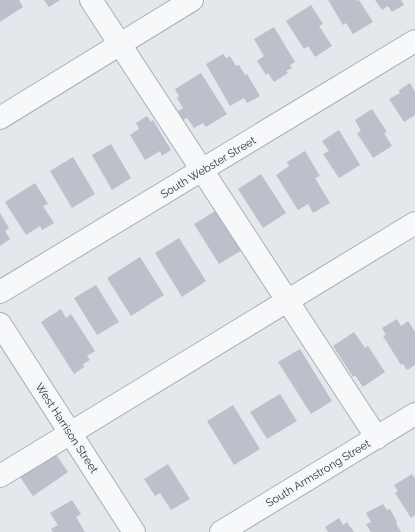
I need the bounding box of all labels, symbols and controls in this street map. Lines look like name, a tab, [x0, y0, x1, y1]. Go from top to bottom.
street label: South Webster Street	[158, 134, 258, 201]
street label: West Harrison Street	[33, 381, 101, 476]
street label: South Armstrong Street	[264, 437, 373, 510]

